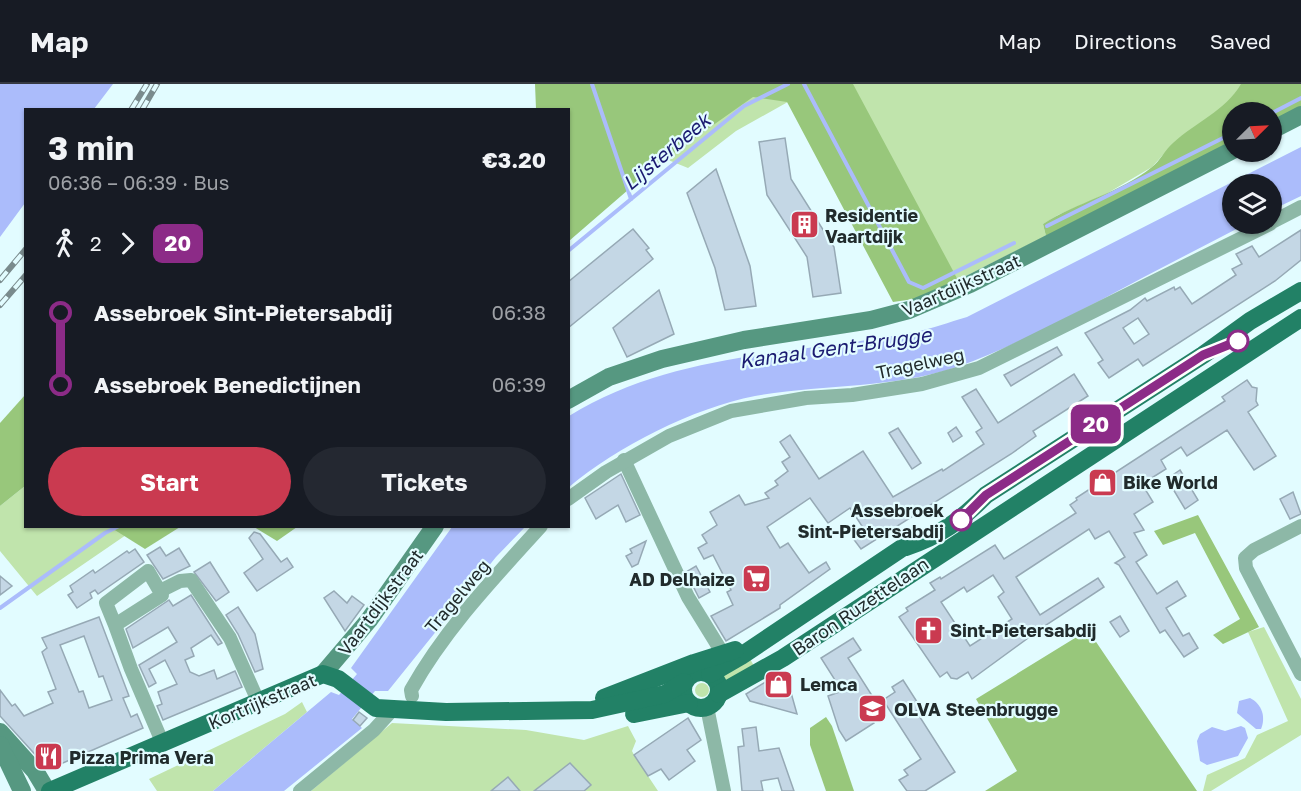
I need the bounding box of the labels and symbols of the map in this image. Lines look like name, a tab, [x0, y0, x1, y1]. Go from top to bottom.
north arrow	[1222, 102, 1282, 162]
water label: Lijsterbeek	[617, 106, 717, 195]
place label: Residentie Vaartdijk	[825, 204, 919, 247]
building icon: Residentie Vaartdijk	[788, 209, 820, 241]
street label: Vaartdijkstraat	[898, 249, 1024, 321]
water label: Kanaal Gent-Brugge	[737, 321, 934, 373]
unlabelled marker	[1227, 330, 1249, 352]
street label: Tragelweg	[874, 343, 966, 383]
line badge: 20	[1069, 404, 1123, 444]
shop icon: Bike World	[1086, 466, 1118, 498]
place label: Bike World	[1123, 471, 1218, 493]
place label: Assebroek Sint-Pietersabdij	[797, 499, 945, 542]
marker: Assebroek Sint-Pietersabdij	[950, 509, 972, 531]
street label: Vaartdijkstraat	[333, 544, 427, 660]
street label: Baron Ruzettelaan	[788, 552, 932, 660]
street label: Tragelweg	[420, 555, 494, 637]
supermarket icon: AD Delhaize	[740, 563, 772, 595]
place label: AD Delhaize	[629, 568, 735, 590]
church icon: Sint-Pietersabdij	[913, 614, 945, 646]
place label: Sint-Pietersabdij	[950, 619, 1097, 641]
street label: Kortrijkstraat	[205, 668, 319, 734]
shop icon: Lemca	[763, 668, 795, 700]
place label: Lemca	[800, 673, 857, 695]
school or university icon: OLVA Steenbrugge	[857, 693, 889, 725]
place label: OLVA Steenbrugge	[894, 698, 1059, 720]
restaurant icon: Pizza Prima Vera	[32, 741, 64, 773]
place label: Pizza Prima Vera	[69, 746, 214, 768]

